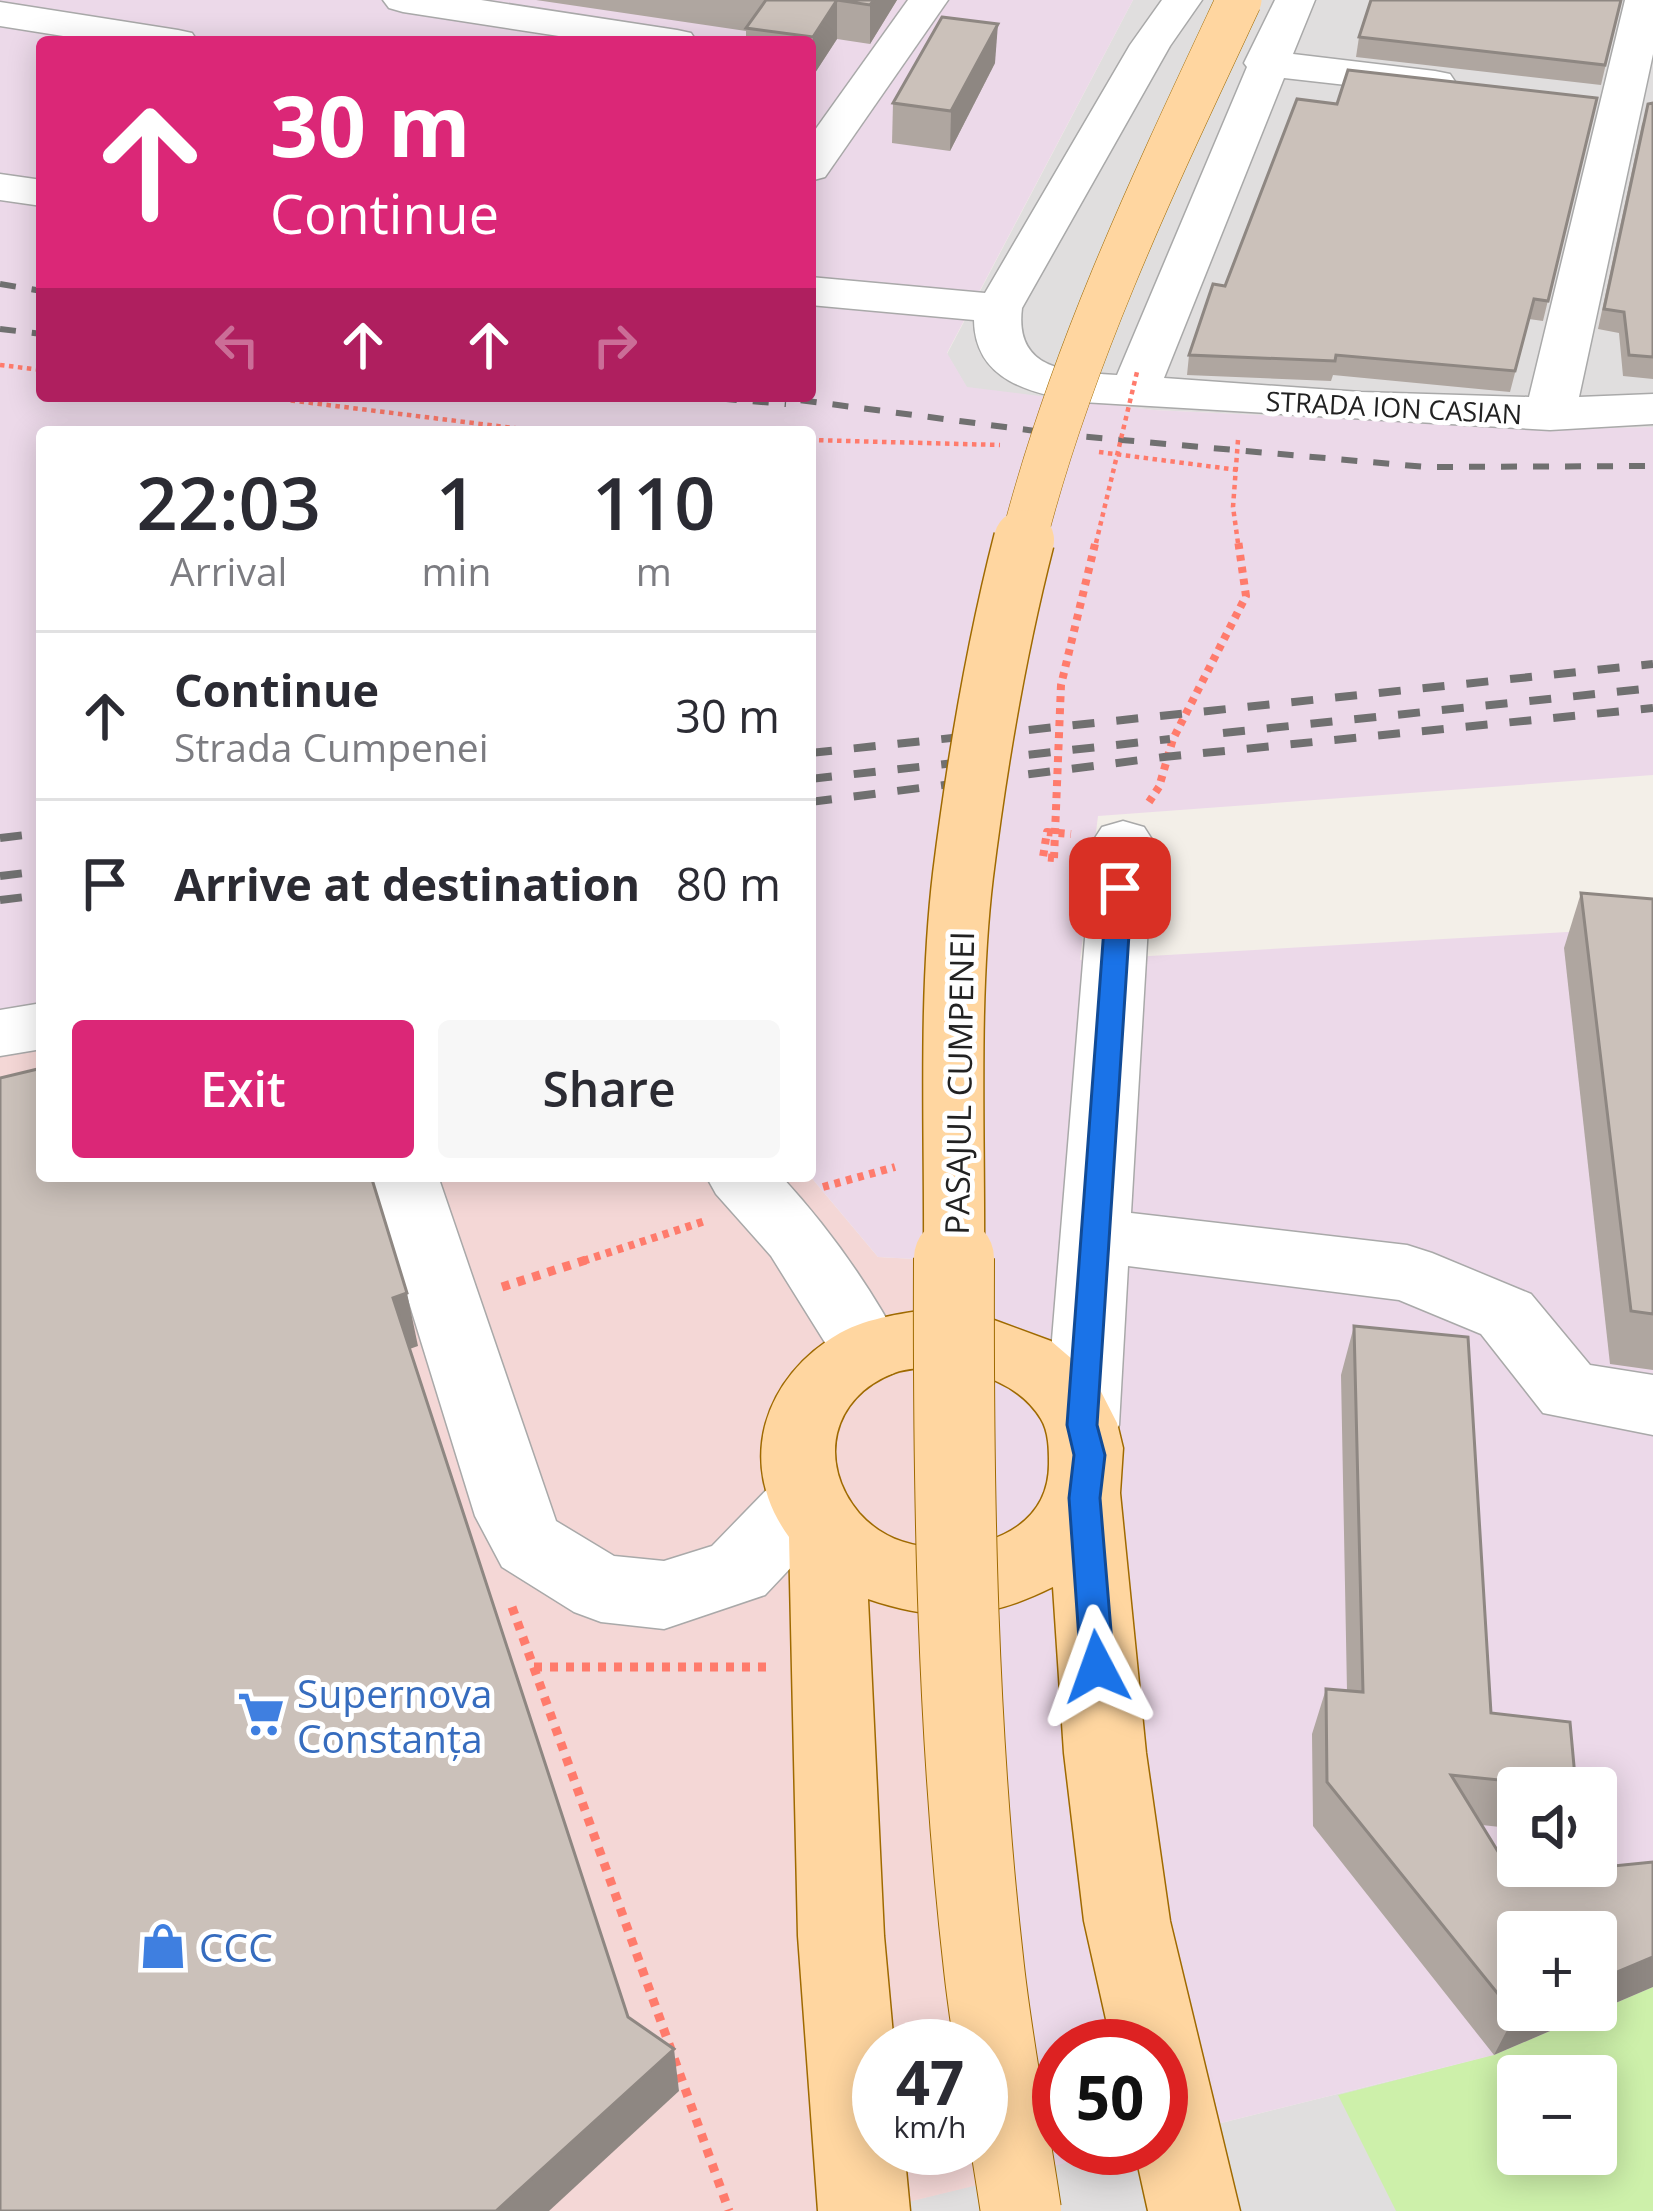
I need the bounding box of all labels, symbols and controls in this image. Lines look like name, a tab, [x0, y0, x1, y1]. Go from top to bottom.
text: 30 m	[270, 67, 470, 182]
icon: ahead	[72, 84, 228, 240]
text: Continue	[270, 176, 499, 250]
icon: left	[204, 312, 270, 378]
icon: ahead	[330, 312, 396, 378]
icon: ahead	[456, 312, 522, 378]
icon: right	[582, 312, 648, 378]
street label: STRADA ION CASIAN	[1265, 382, 1523, 432]
text: 22:03	[137, 453, 321, 551]
text: 1	[436, 453, 477, 551]
text: 110	[592, 453, 715, 551]
text: Arrival	[170, 544, 287, 597]
text: min	[422, 544, 491, 597]
text: m	[636, 544, 672, 597]
text: Continue	[174, 659, 379, 720]
icon: ahead	[72, 683, 138, 749]
text: 30 m	[675, 685, 780, 746]
text: Strada Cumpenei	[174, 720, 489, 773]
pin	[1069, 837, 1171, 939]
icon: arrive	[72, 851, 138, 917]
text: Arrive at destination	[174, 853, 640, 914]
text: 80 m	[676, 853, 781, 914]
icon: arrive	[1087, 855, 1153, 921]
street label: PASAJUL CUMPENEI	[934, 931, 984, 1235]
button: Exit	[72, 1020, 414, 1158]
button: Share	[438, 1020, 780, 1158]
position arrow	[1034, 1604, 1160, 1730]
place label: Supernova Constanța	[297, 1666, 493, 1764]
supermarket icon: Supernova Constanța	[236, 1689, 286, 1739]
map controls	[1497, 1767, 1617, 2175]
button: sound	[1497, 1767, 1617, 1887]
button: +	[1497, 1911, 1617, 2031]
place label: CCC	[199, 1920, 273, 1973]
shop icon: CCC	[138, 1921, 188, 1971]
speed limit sign: 50	[1032, 2019, 1188, 2175]
text: 47	[896, 2041, 964, 2123]
button: −	[1497, 2055, 1617, 2175]
text: km/h	[894, 2106, 966, 2147]

